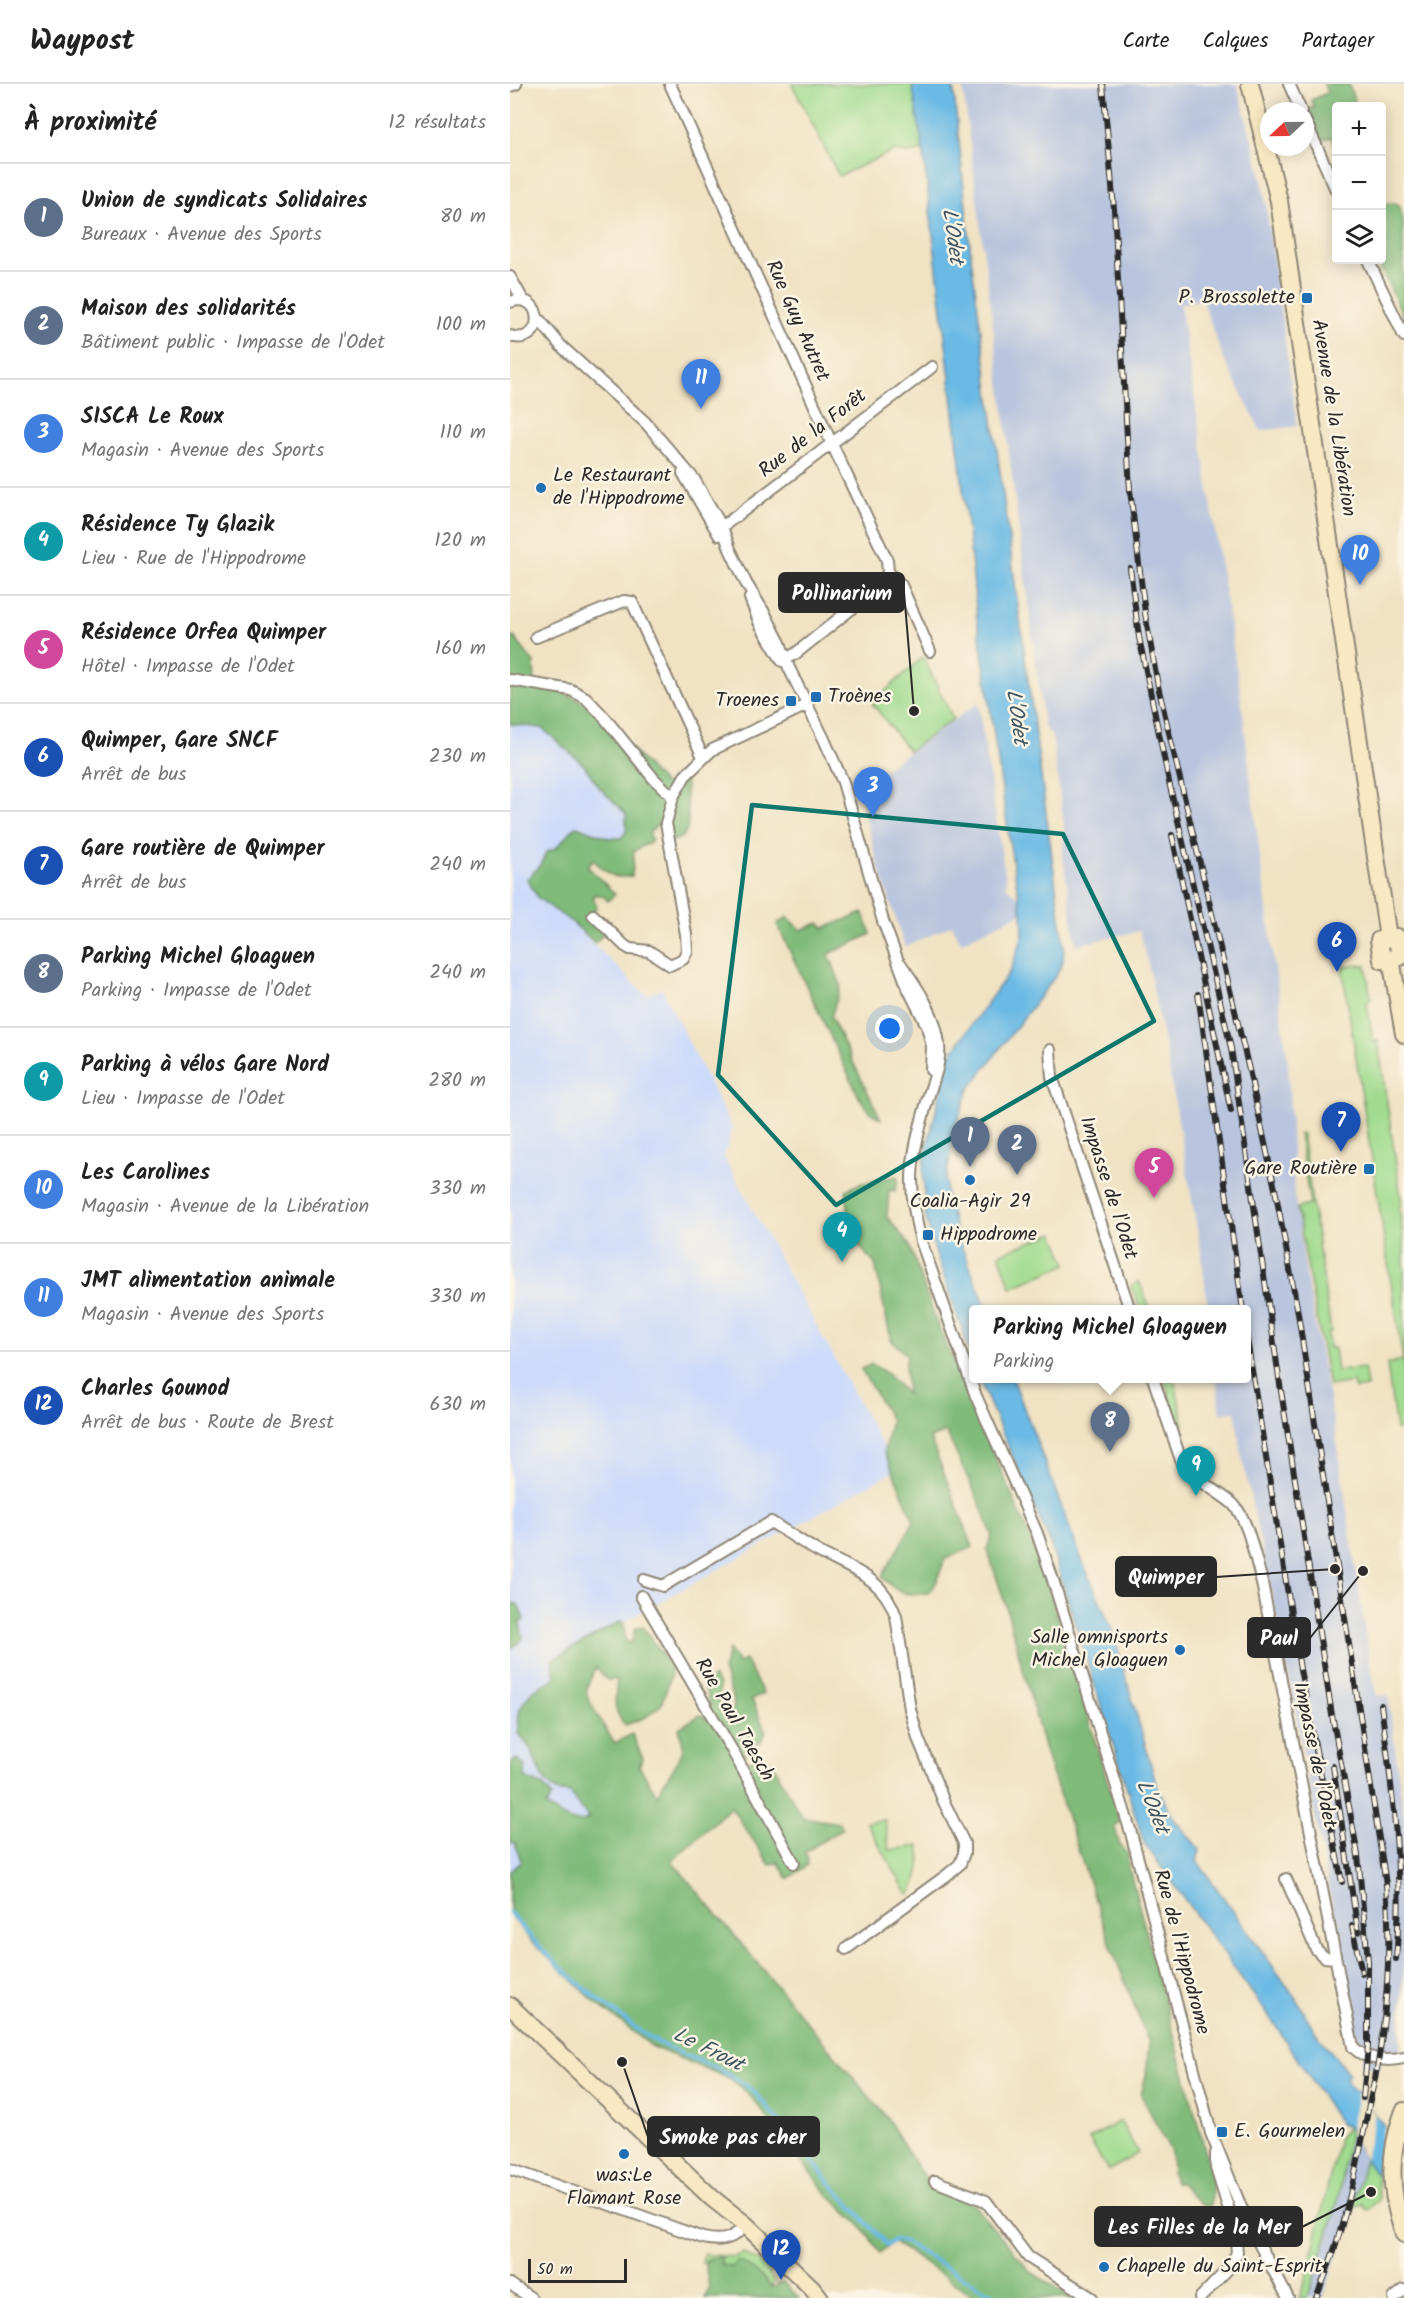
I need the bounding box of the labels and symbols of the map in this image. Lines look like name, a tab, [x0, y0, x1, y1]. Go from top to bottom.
north arrow	[1260, 102, 1314, 156]
water label: L'Odet	[932, 206, 973, 269]
street label: Rue Guy Autret	[756, 255, 838, 387]
place label: P. Brossolette	[1178, 282, 1295, 314]
marker: P. Brossolette	[1300, 291, 1314, 305]
street label: Avenue de la Libération	[1302, 317, 1364, 519]
pin: 11	[682, 360, 720, 409]
street label: Rue de la Forêt	[752, 381, 874, 487]
place label: Le Restaurant de l'Hippodrome	[553, 460, 685, 515]
marker: Le Restaurant de l'Hippodrome	[534, 481, 548, 495]
pin: 10	[1340, 536, 1380, 585]
callout: Pollinarium	[779, 573, 904, 612]
text: Pollinarium	[792, 578, 892, 611]
place label: Troènes	[828, 681, 892, 713]
place label: Troenes	[715, 685, 779, 717]
water label: L'Odet	[996, 687, 1037, 750]
marker: Troènes	[809, 690, 823, 704]
marker: Troenes	[784, 694, 798, 708]
pin: 3	[854, 768, 892, 817]
pin: 6	[1318, 922, 1356, 972]
your location	[875, 1014, 904, 1043]
pin: 7	[1322, 1102, 1360, 1152]
street label: Impasse de l'Odet	[1070, 1112, 1146, 1264]
pin: 1	[950, 1118, 990, 1167]
pin: 2	[998, 1126, 1036, 1175]
pin: 5	[1134, 1148, 1174, 1198]
place label: Gare Routière	[1245, 1153, 1357, 1185]
marker: Gare Routière	[1362, 1162, 1376, 1176]
marker: Coalia-Agir 29	[963, 1173, 977, 1187]
place label: Coalia-Agir 29	[909, 1186, 1031, 1218]
pin: 4	[822, 1212, 862, 1262]
place label: Hippodrome	[940, 1219, 1037, 1251]
marker: Hippodrome	[921, 1228, 935, 1242]
pin: 8	[1090, 1402, 1130, 1452]
pin: 9	[1176, 1446, 1216, 1496]
callout: Quimper	[1116, 1557, 1216, 1596]
text: Quimper	[1128, 1562, 1205, 1595]
callout: Paul	[1248, 1618, 1310, 1657]
place label: Salle omnisports Michel Gloaguen	[1031, 1622, 1168, 1677]
text: Paul	[1260, 1623, 1298, 1656]
marker: Salle omnisports Michel Gloaguen	[1173, 1643, 1187, 1657]
street label: Rue Paul Taesch	[686, 1652, 782, 1788]
street label: Impasse de l'Odet	[1283, 1679, 1345, 1831]
water label: L'Odet	[1126, 1775, 1179, 1842]
street label: Rue de l'Hippodrome	[1144, 1866, 1218, 2038]
water label: Le Frout	[667, 2019, 752, 2083]
place label: E. Gourmelen	[1234, 2116, 1345, 2148]
callout: Smoke pas cher	[648, 2117, 819, 2156]
text: Smoke pas cher	[660, 2122, 808, 2155]
marker: E. Gourmelen	[1215, 2125, 1229, 2139]
marker: was:Le Flamant Rose	[617, 2147, 631, 2161]
place label: was:Le Flamant Rose	[567, 2160, 681, 2215]
callout: Les Filles de la Mer	[1095, 2207, 1302, 2246]
text: Les Filles de la Mer	[1107, 2212, 1292, 2245]
pin: 12	[762, 2230, 800, 2280]
place label: Chapelle du Saint-Esprit	[1116, 2251, 1323, 2283]
scale bar	[528, 2256, 627, 2284]
marker: Chapelle du Saint-Esprit	[1097, 2260, 1111, 2274]

